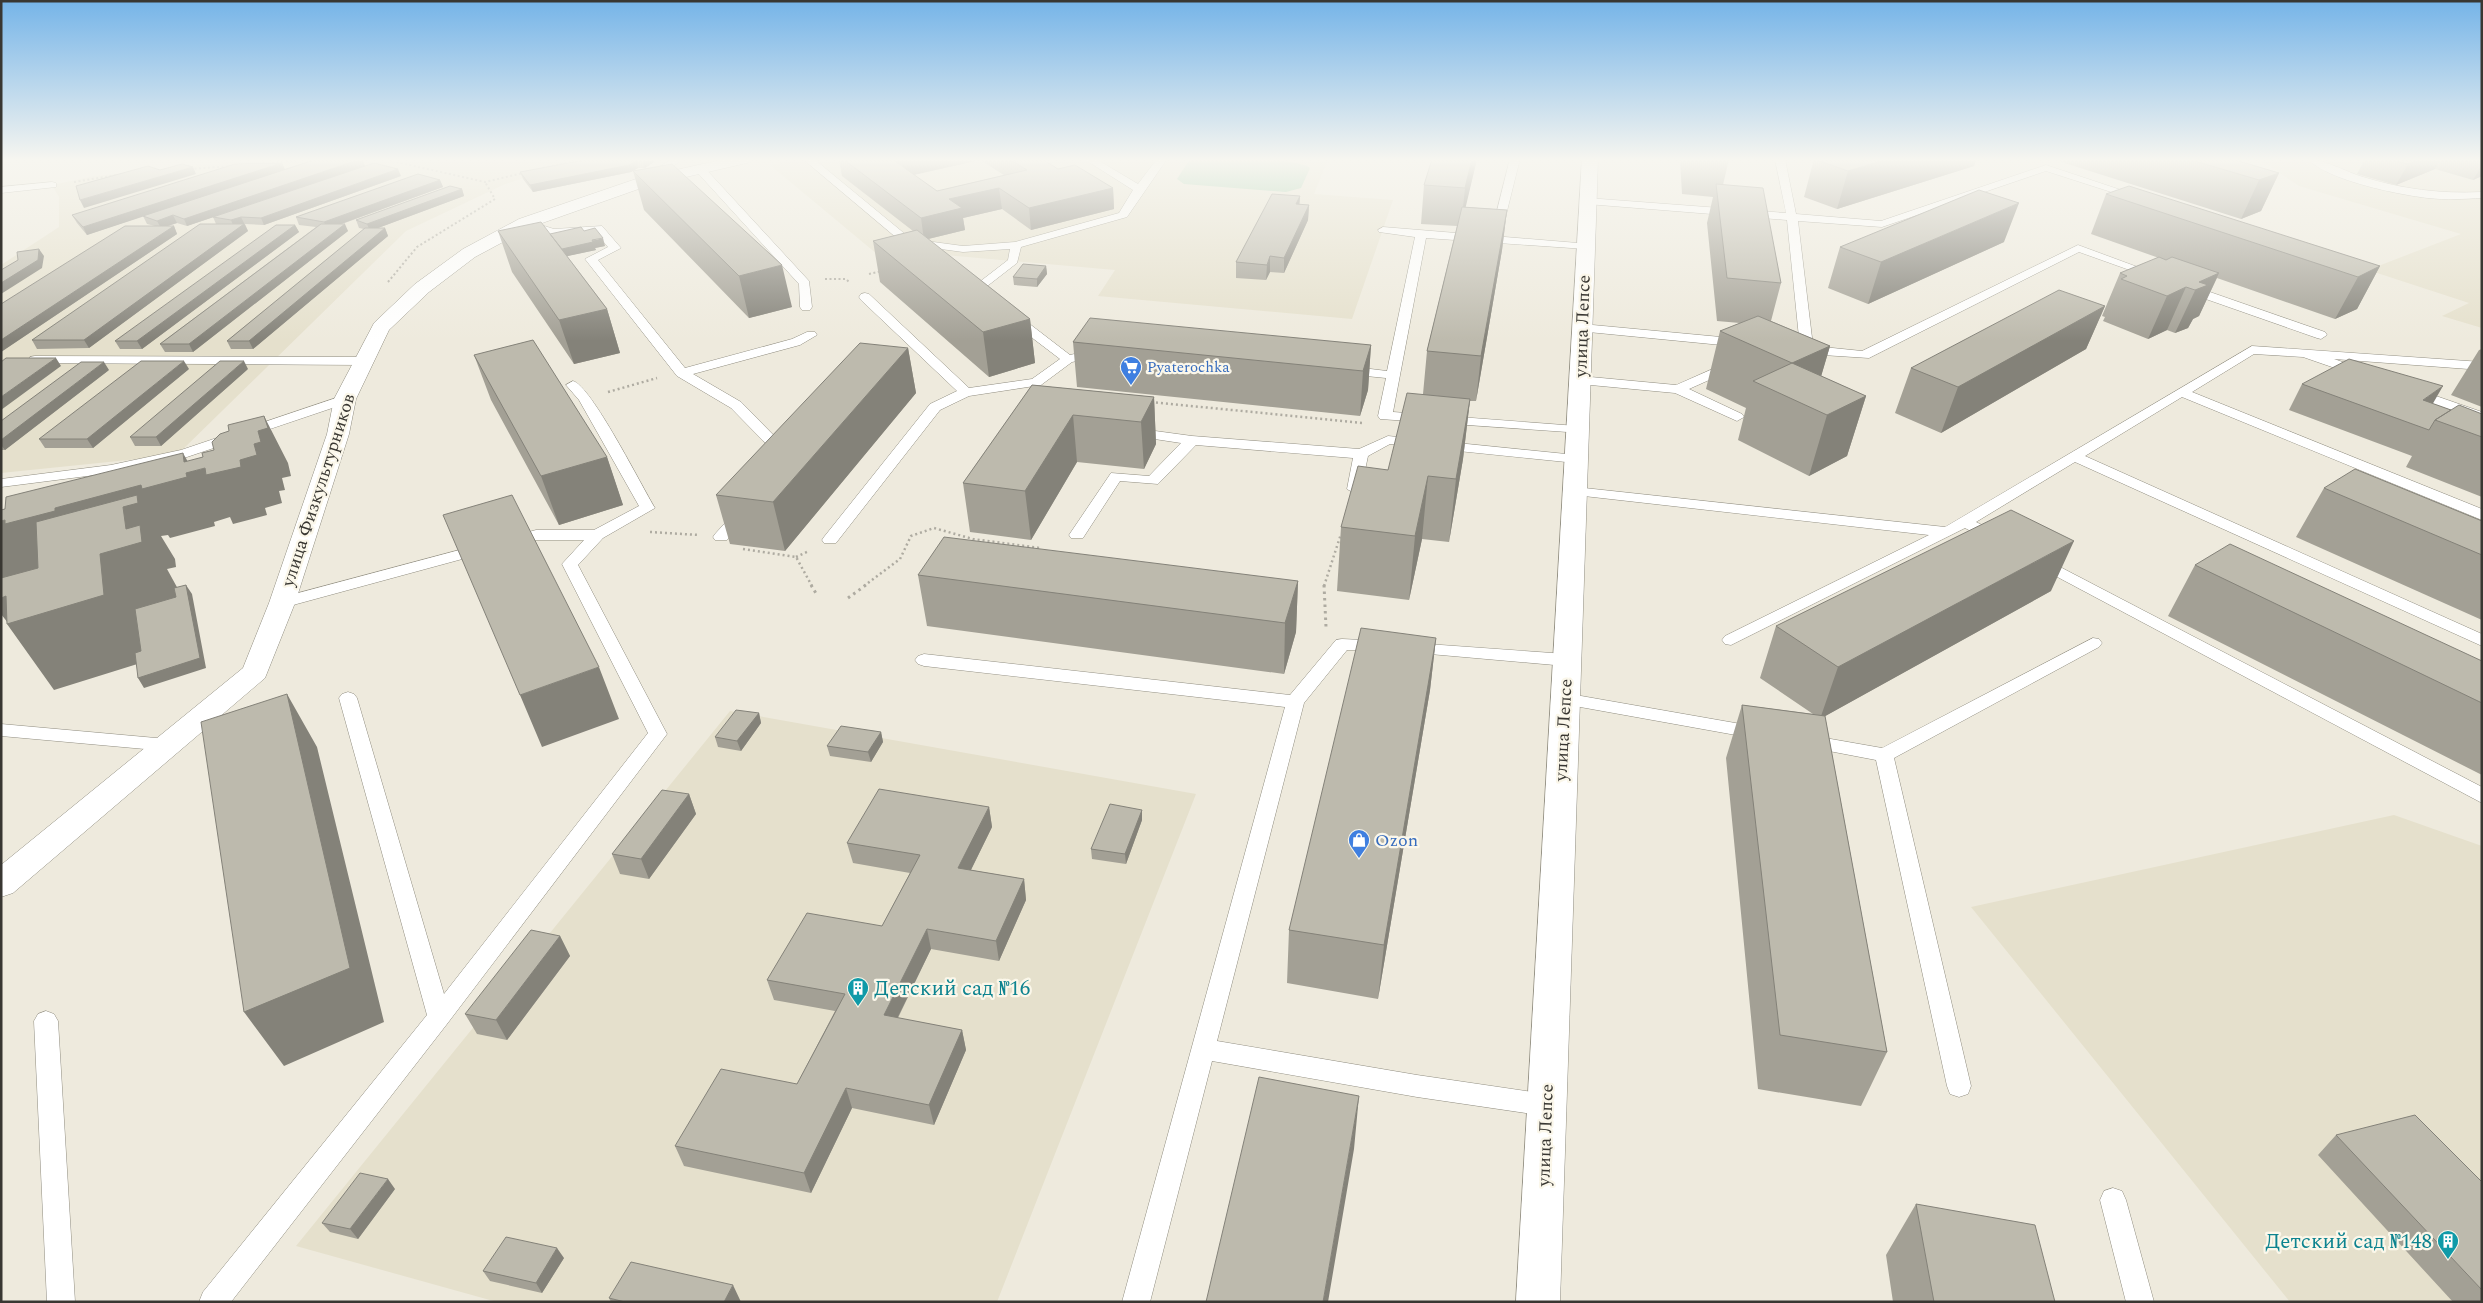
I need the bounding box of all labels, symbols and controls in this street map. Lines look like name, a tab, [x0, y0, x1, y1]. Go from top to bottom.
street label: улица Лепсе	[1567, 274, 1598, 379]
supermarket icon: Pyaterochka	[1119, 355, 1143, 386]
place label: Pyaterochka	[1147, 356, 1230, 379]
street label: улица Физкультурников	[274, 390, 362, 591]
street label: улица Лепсе	[1547, 678, 1580, 783]
place label: Ozon	[1375, 827, 1418, 854]
shop icon: Ozon	[1347, 828, 1371, 859]
place label: Детский сад №16	[874, 973, 1030, 1005]
building icon: Детский сад №16	[846, 976, 870, 1007]
street label: улица Лепсе	[1530, 1083, 1561, 1188]
place label: Детский сад №148	[2265, 1226, 2432, 1258]
building icon: Детский сад №148	[2436, 1229, 2460, 1260]

